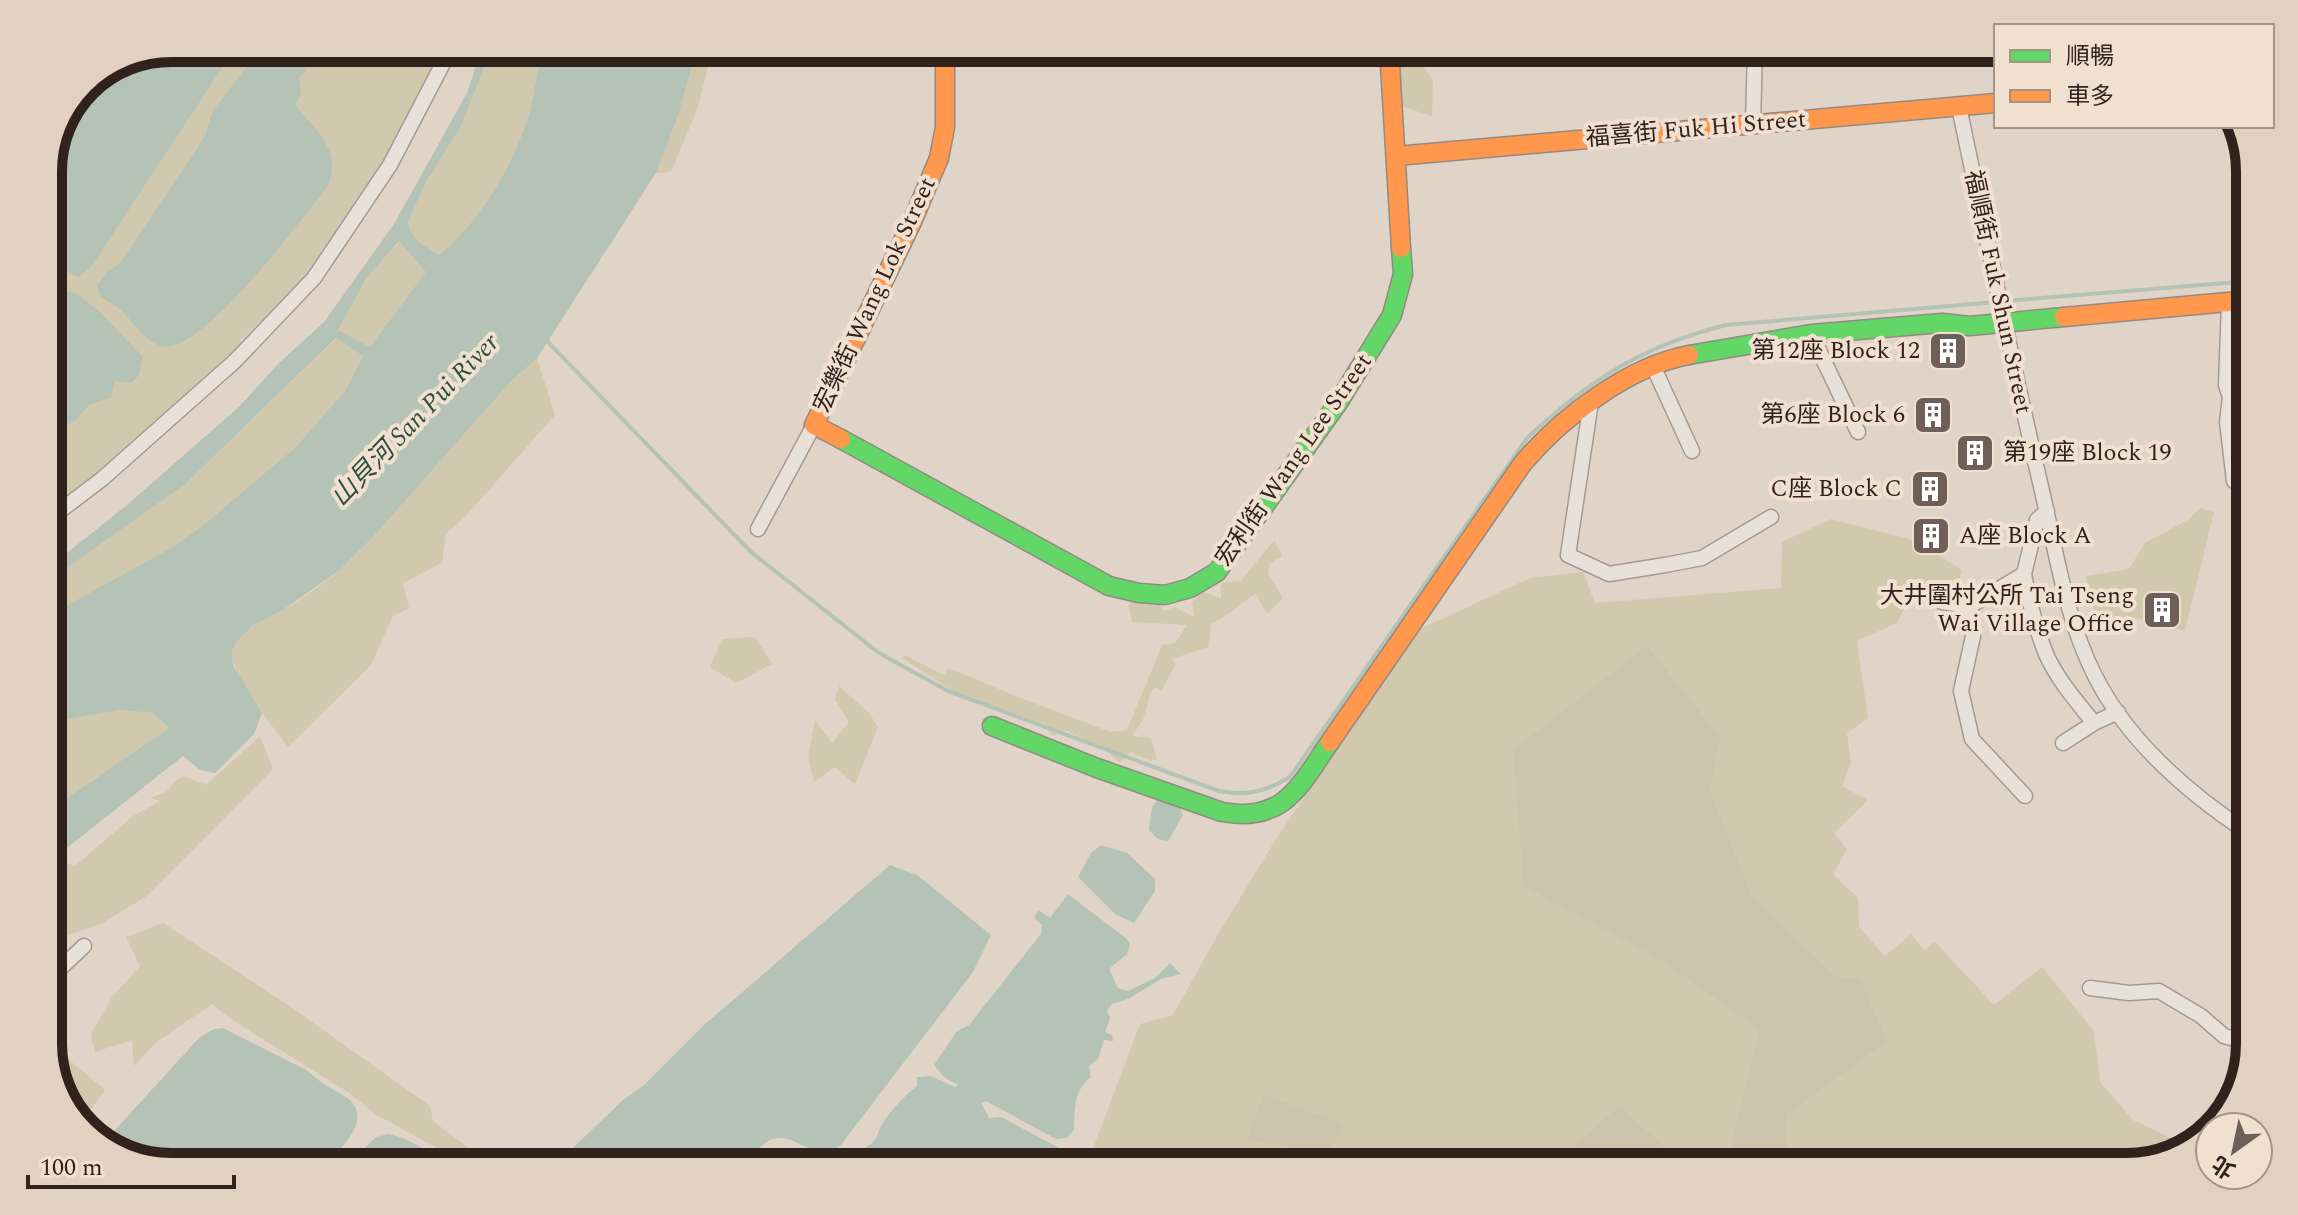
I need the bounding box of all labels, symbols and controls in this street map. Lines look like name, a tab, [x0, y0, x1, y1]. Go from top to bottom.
legend	[1994, 24, 2274, 128]
text: 順暢	[2066, 39, 2114, 75]
text: 車多	[2066, 79, 2114, 115]
street label: 福喜街 Fuk Hi Street	[1584, 101, 1808, 157]
street label: 福順街 Fuk Shun Street	[1955, 167, 2041, 417]
street label: 宏樂街 Wang Lok Street	[805, 171, 945, 419]
water label: 山貝河 San Pui River	[321, 323, 509, 516]
building icon: 第12座 Block 12	[1927, 330, 1969, 372]
place label: 第12座 Block 12	[1751, 333, 1920, 369]
street label: 宏利街 Wang Lee Street	[1207, 346, 1381, 574]
building icon: 第6座 Block 6	[1912, 394, 1954, 436]
place label: 第6座 Block 6	[1760, 397, 1905, 433]
building icon: 第19座 Block 19	[1954, 432, 1996, 474]
place label: 第19座 Block 19	[2003, 435, 2172, 471]
building icon: C座 Block C	[1909, 468, 1951, 510]
place label: C座 Block C	[1771, 471, 1902, 507]
building icon: A座 Block A	[1910, 515, 1952, 557]
place label: A座 Block A	[1959, 518, 2092, 554]
place label: 大井圍村公所 Tai Tseng Wai Village Office	[1880, 578, 2134, 642]
building icon: 大井圍村公所 Tai Tseng Wai Village Office	[2141, 589, 2183, 631]
north arrow	[2194, 1111, 2274, 1191]
scale bar	[28, 1139, 234, 1189]
text: 北	[2206, 1147, 2242, 1186]
text: 100 m	[40, 1150, 103, 1186]

